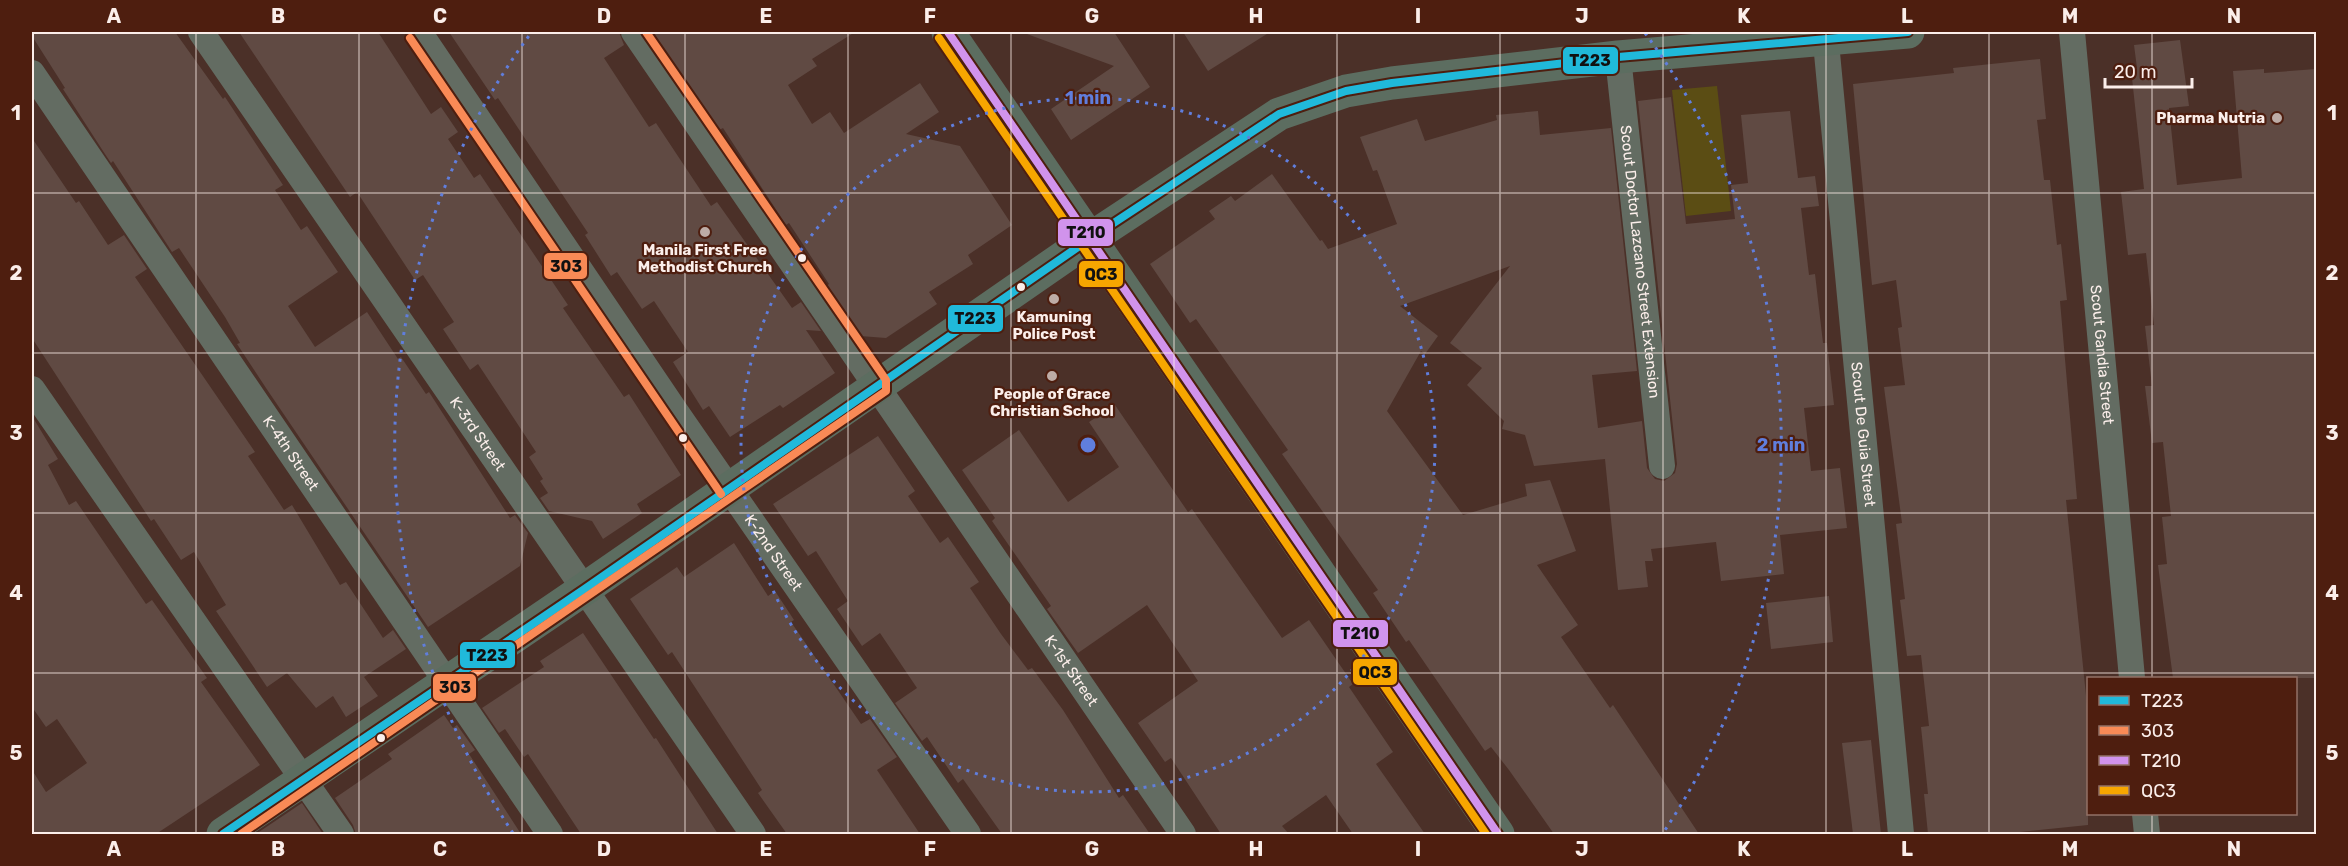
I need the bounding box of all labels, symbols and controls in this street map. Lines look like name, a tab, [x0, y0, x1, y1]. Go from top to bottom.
text: A	[107, 4, 122, 28]
text: B	[271, 4, 285, 28]
text: C	[433, 4, 447, 28]
text: D	[597, 4, 611, 28]
text: E	[760, 4, 772, 28]
text: F	[924, 4, 936, 28]
text: G	[1085, 4, 1099, 28]
text: H	[1249, 4, 1263, 28]
text: I	[1415, 4, 1421, 28]
text: J	[1575, 4, 1589, 28]
text: K	[1737, 4, 1751, 28]
text: L	[1901, 4, 1913, 28]
text: M	[2062, 4, 2078, 28]
text: N	[2227, 4, 2241, 28]
line badge: T223	[1562, 46, 1619, 75]
text: T223	[1569, 51, 1611, 70]
scale bar	[2105, 51, 2192, 89]
text: 20 m	[2114, 61, 2156, 83]
text: 1 min	[1065, 87, 1111, 109]
text: 1	[11, 101, 21, 125]
text: 1	[2327, 101, 2337, 125]
place label: Pharma Nutria	[2156, 109, 2265, 127]
marker: Pharma Nutria	[2270, 111, 2284, 125]
street label: Scout Doctor Lazcano Street Extension	[1616, 124, 1664, 399]
line badge: T210	[1057, 218, 1114, 247]
text: T210	[1066, 223, 1106, 242]
marker: Manila First Free Methodist Church	[698, 225, 712, 239]
place label: Manila First Free Methodist Church	[638, 241, 772, 276]
line badge: 303	[543, 252, 588, 280]
unlabelled marker	[796, 252, 808, 264]
text: 303	[550, 257, 582, 276]
line badge: QC3	[1078, 260, 1124, 288]
text: 2	[10, 261, 23, 285]
text: 2	[2326, 261, 2339, 285]
text: QC3	[1084, 265, 1118, 284]
unlabelled marker	[1015, 281, 1027, 293]
street label: Scout Gandia Street	[2087, 284, 2117, 425]
marker: Kamuning Police Post	[1047, 292, 1061, 306]
line badge: T223	[947, 304, 1004, 333]
place label: Kamuning Police Post	[1012, 308, 1096, 343]
text: T223	[954, 309, 996, 328]
street label: Scout De Guia Street	[1847, 361, 1879, 508]
marker: People of Grace Christian School	[1045, 369, 1059, 383]
place label: People of Grace Christian School	[990, 385, 1114, 420]
street label: K-3rd Street	[446, 394, 509, 474]
street label: K-4th Street	[259, 412, 323, 494]
text: 3	[9, 421, 23, 445]
text: 3	[2325, 421, 2339, 445]
unlabelled marker	[677, 432, 689, 444]
text: 2 min	[1757, 434, 1805, 456]
centre of rings	[1078, 435, 1098, 455]
street label: K-2nd Street	[741, 511, 806, 595]
text: 4	[9, 581, 23, 605]
text: 4	[2325, 581, 2339, 605]
line badge: T210	[1332, 619, 1389, 648]
text: T210	[1340, 624, 1380, 643]
street label: K-1st Street	[1041, 632, 1102, 710]
line badge: T223	[459, 641, 516, 669]
text: T223	[466, 646, 508, 665]
line badge: QC3	[1352, 658, 1398, 686]
text: QC3	[1358, 663, 1392, 682]
line badge: 303	[432, 673, 477, 702]
legend	[2087, 677, 2297, 815]
text: 303	[439, 678, 471, 697]
text: T223	[2141, 690, 2183, 712]
text: 303	[2141, 720, 2174, 742]
unlabelled marker	[375, 732, 387, 744]
text: 5	[10, 741, 23, 765]
text: 5	[2326, 741, 2339, 765]
text: T210	[2141, 750, 2181, 772]
text: QC3	[2141, 780, 2176, 802]
text: A	[107, 837, 122, 861]
text: B	[271, 837, 285, 861]
text: C	[433, 837, 447, 861]
text: D	[597, 837, 611, 861]
text: E	[760, 837, 772, 861]
text: F	[924, 837, 936, 861]
text: G	[1085, 837, 1099, 861]
text: H	[1249, 837, 1263, 861]
text: I	[1415, 837, 1421, 861]
text: J	[1575, 837, 1589, 861]
text: K	[1737, 837, 1751, 861]
text: L	[1901, 837, 1913, 861]
text: M	[2062, 837, 2078, 861]
text: N	[2227, 837, 2241, 861]

